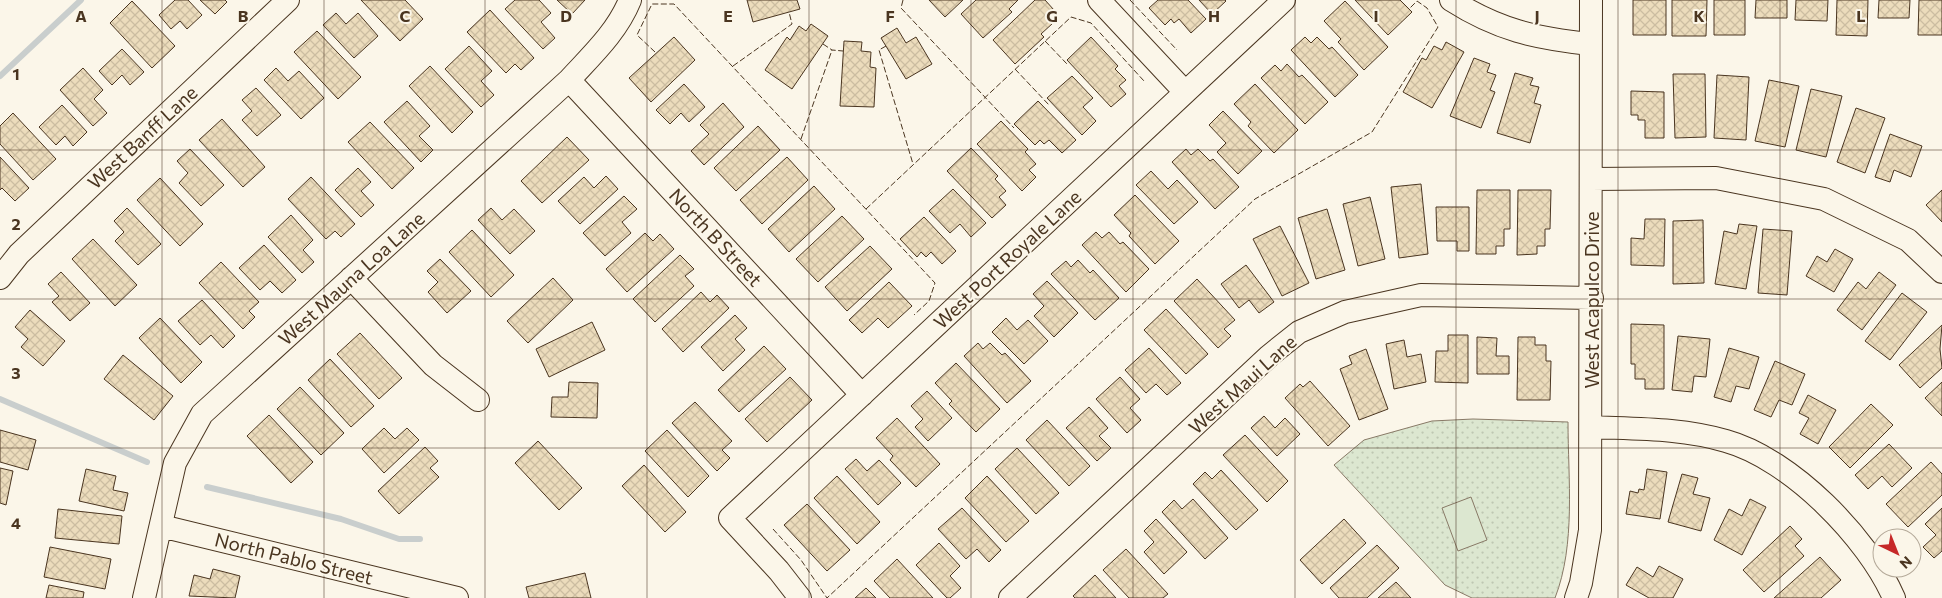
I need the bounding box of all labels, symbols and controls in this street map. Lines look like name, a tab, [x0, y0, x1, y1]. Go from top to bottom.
text: A	[75, 6, 87, 25]
text: B	[238, 6, 249, 25]
text: C	[400, 6, 411, 25]
text: D	[560, 6, 572, 25]
text: E	[723, 6, 733, 25]
text: F	[885, 6, 895, 25]
text: G	[1046, 6, 1058, 25]
text: H	[1208, 6, 1220, 25]
text: I	[1373, 6, 1379, 25]
text: J	[1534, 6, 1540, 25]
text: K	[1693, 6, 1705, 25]
text: L	[1856, 6, 1866, 25]
text: 1	[12, 64, 20, 83]
street label: West Banff Lane	[83, 80, 201, 194]
street label: North B Street	[665, 183, 767, 291]
street label: West Port Royale Lane	[929, 185, 1085, 333]
street label: West Mauna Loa Lane	[273, 206, 429, 350]
street label: West Acapulco Drive	[1580, 211, 1603, 389]
text: 2	[11, 214, 21, 233]
street label: West Maui Lane	[1183, 330, 1301, 438]
text: 3	[11, 363, 21, 382]
text: 4	[11, 513, 21, 532]
street label: North Pablo Street	[213, 527, 376, 589]
north arrow	[1872, 528, 1922, 578]
text: N	[1897, 553, 1916, 573]

